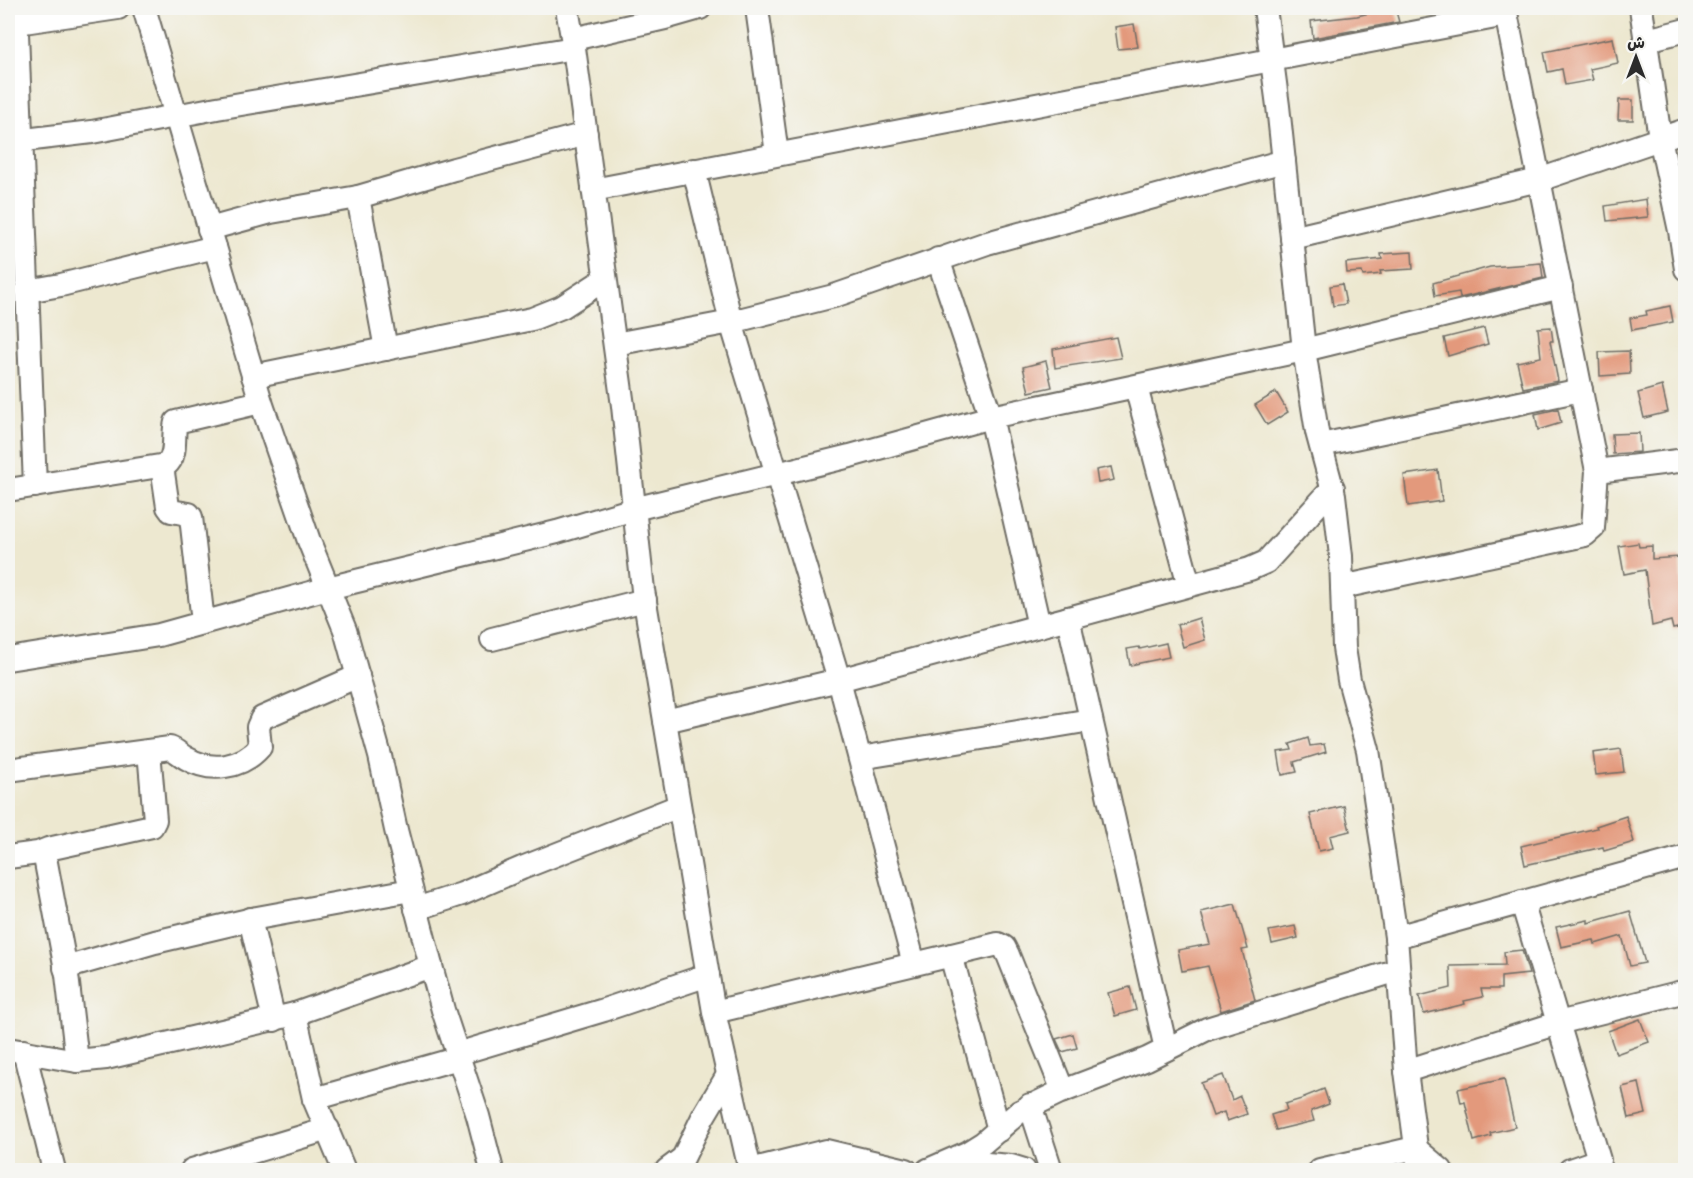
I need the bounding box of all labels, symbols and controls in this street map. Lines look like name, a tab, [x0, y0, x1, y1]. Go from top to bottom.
north arrow	[1606, 27, 1666, 87]
text: ش	[1627, 34, 1645, 53]

